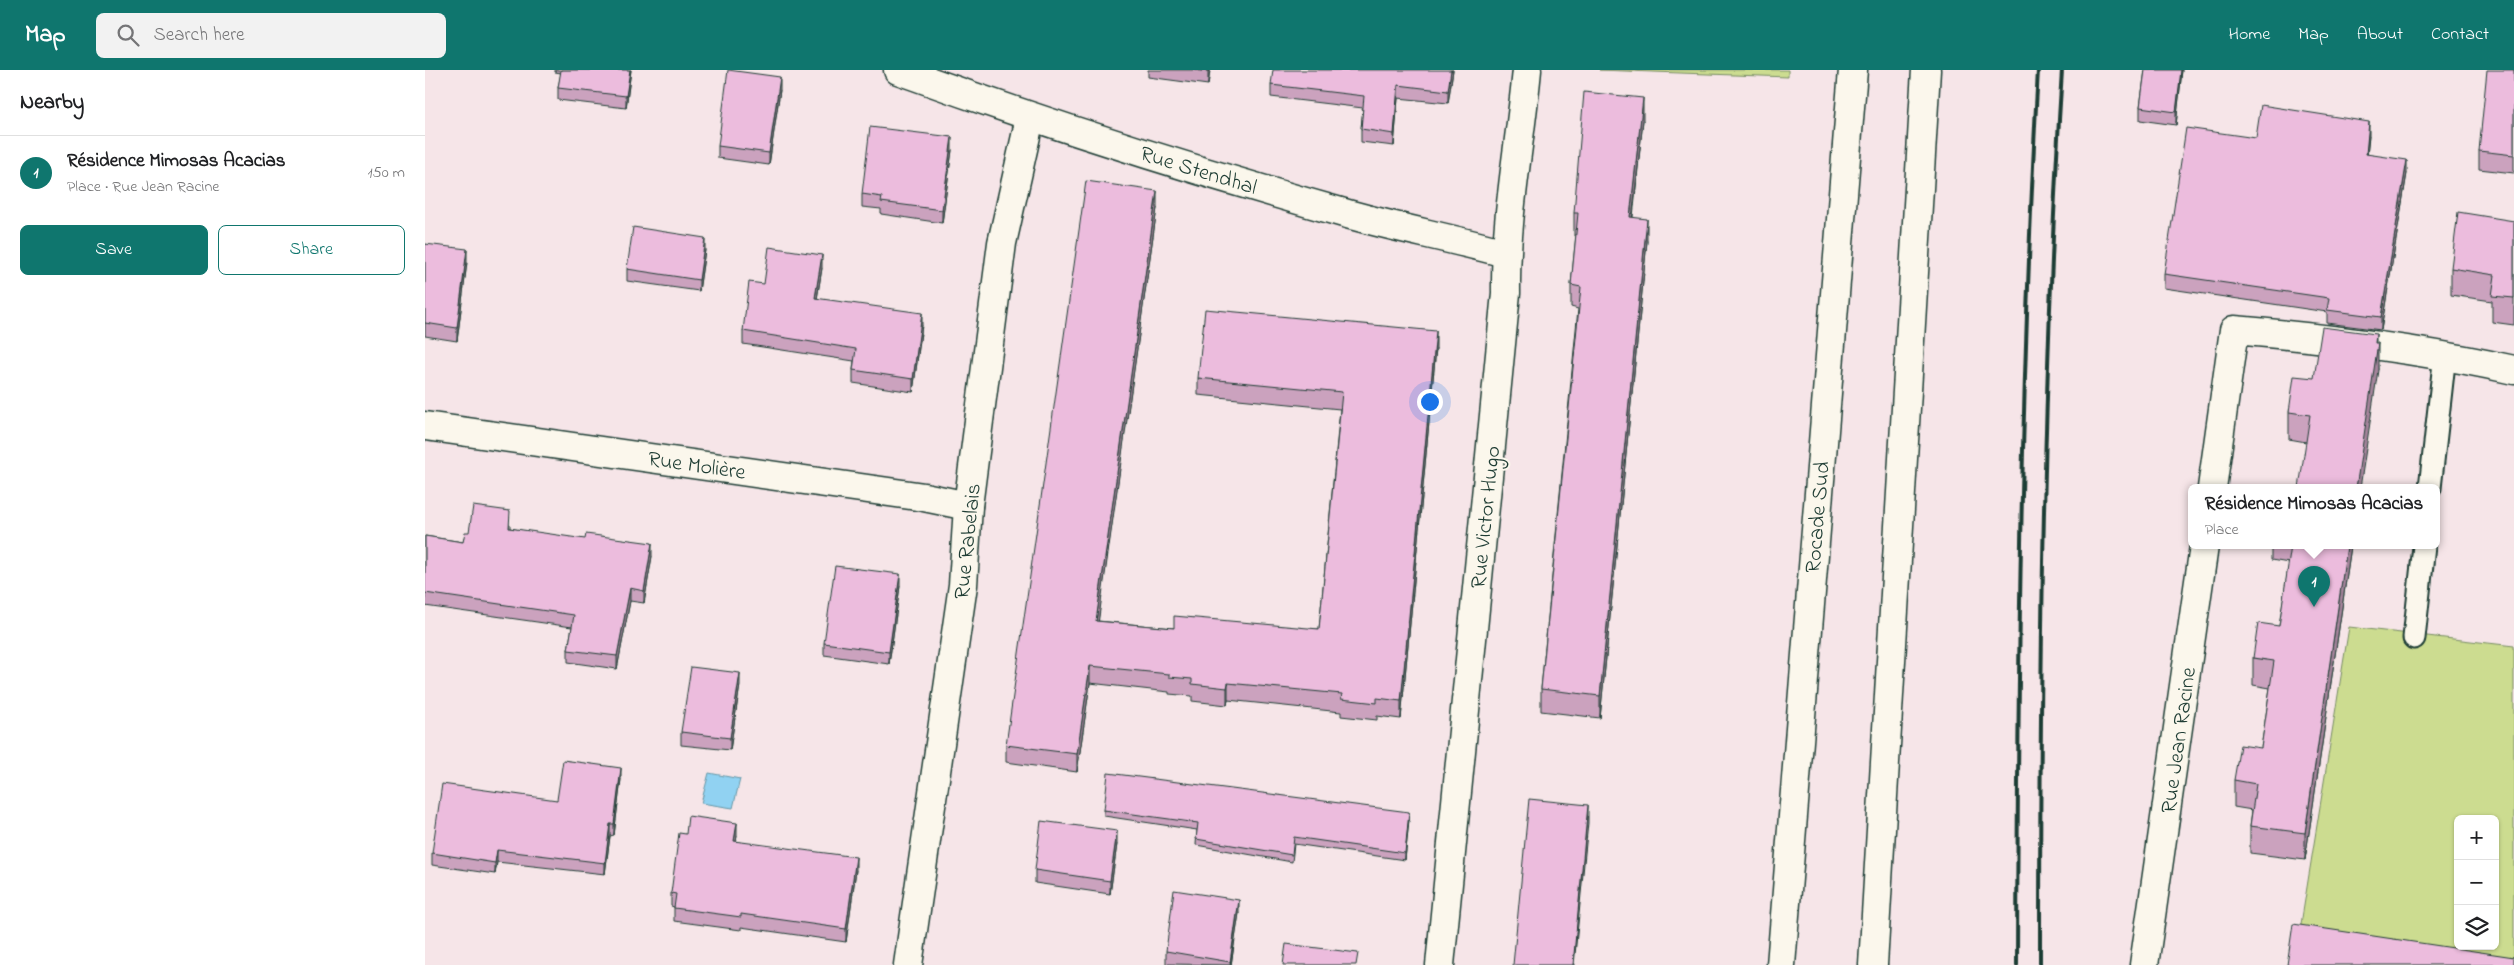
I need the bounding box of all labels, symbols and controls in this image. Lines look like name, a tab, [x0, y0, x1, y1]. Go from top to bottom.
search box	[96, 13, 446, 58]
text: Map	[25, 18, 66, 53]
icon: search	[114, 21, 142, 49]
text: Search here	[154, 22, 245, 49]
text: Home	[2229, 22, 2270, 48]
text: Map	[2298, 22, 2329, 48]
text: About	[2357, 22, 2403, 48]
text: Contact	[2431, 22, 2489, 48]
text: Nearby	[20, 88, 84, 118]
street label: Rue Stendhal	[1136, 139, 1260, 205]
text: Résidence Mimosas Acacias	[67, 148, 285, 175]
text: 1	[33, 161, 39, 185]
text: 150 m	[367, 161, 405, 185]
text: Place · Rue Jean Racine	[67, 175, 219, 199]
button: Save	[20, 225, 208, 275]
button: Share	[218, 225, 405, 275]
your location	[1417, 389, 1443, 415]
street label: Rue Molière	[646, 444, 748, 490]
street label: Rue Victor Hugo	[1464, 445, 1511, 590]
street label: Rocade Sud	[1798, 460, 1840, 574]
street label: Rue Rabelais	[947, 482, 991, 601]
popup	[2188, 484, 2440, 549]
text: Résidence Mimosas Acacias	[2205, 491, 2423, 518]
text: Place	[2205, 518, 2239, 542]
pin: 1	[2298, 566, 2330, 607]
street label: Rue Jean Racine	[2154, 665, 2206, 816]
map controls	[2454, 815, 2499, 950]
button: +	[2454, 815, 2499, 860]
button: −	[2454, 860, 2499, 905]
button: layers	[2454, 905, 2499, 950]

